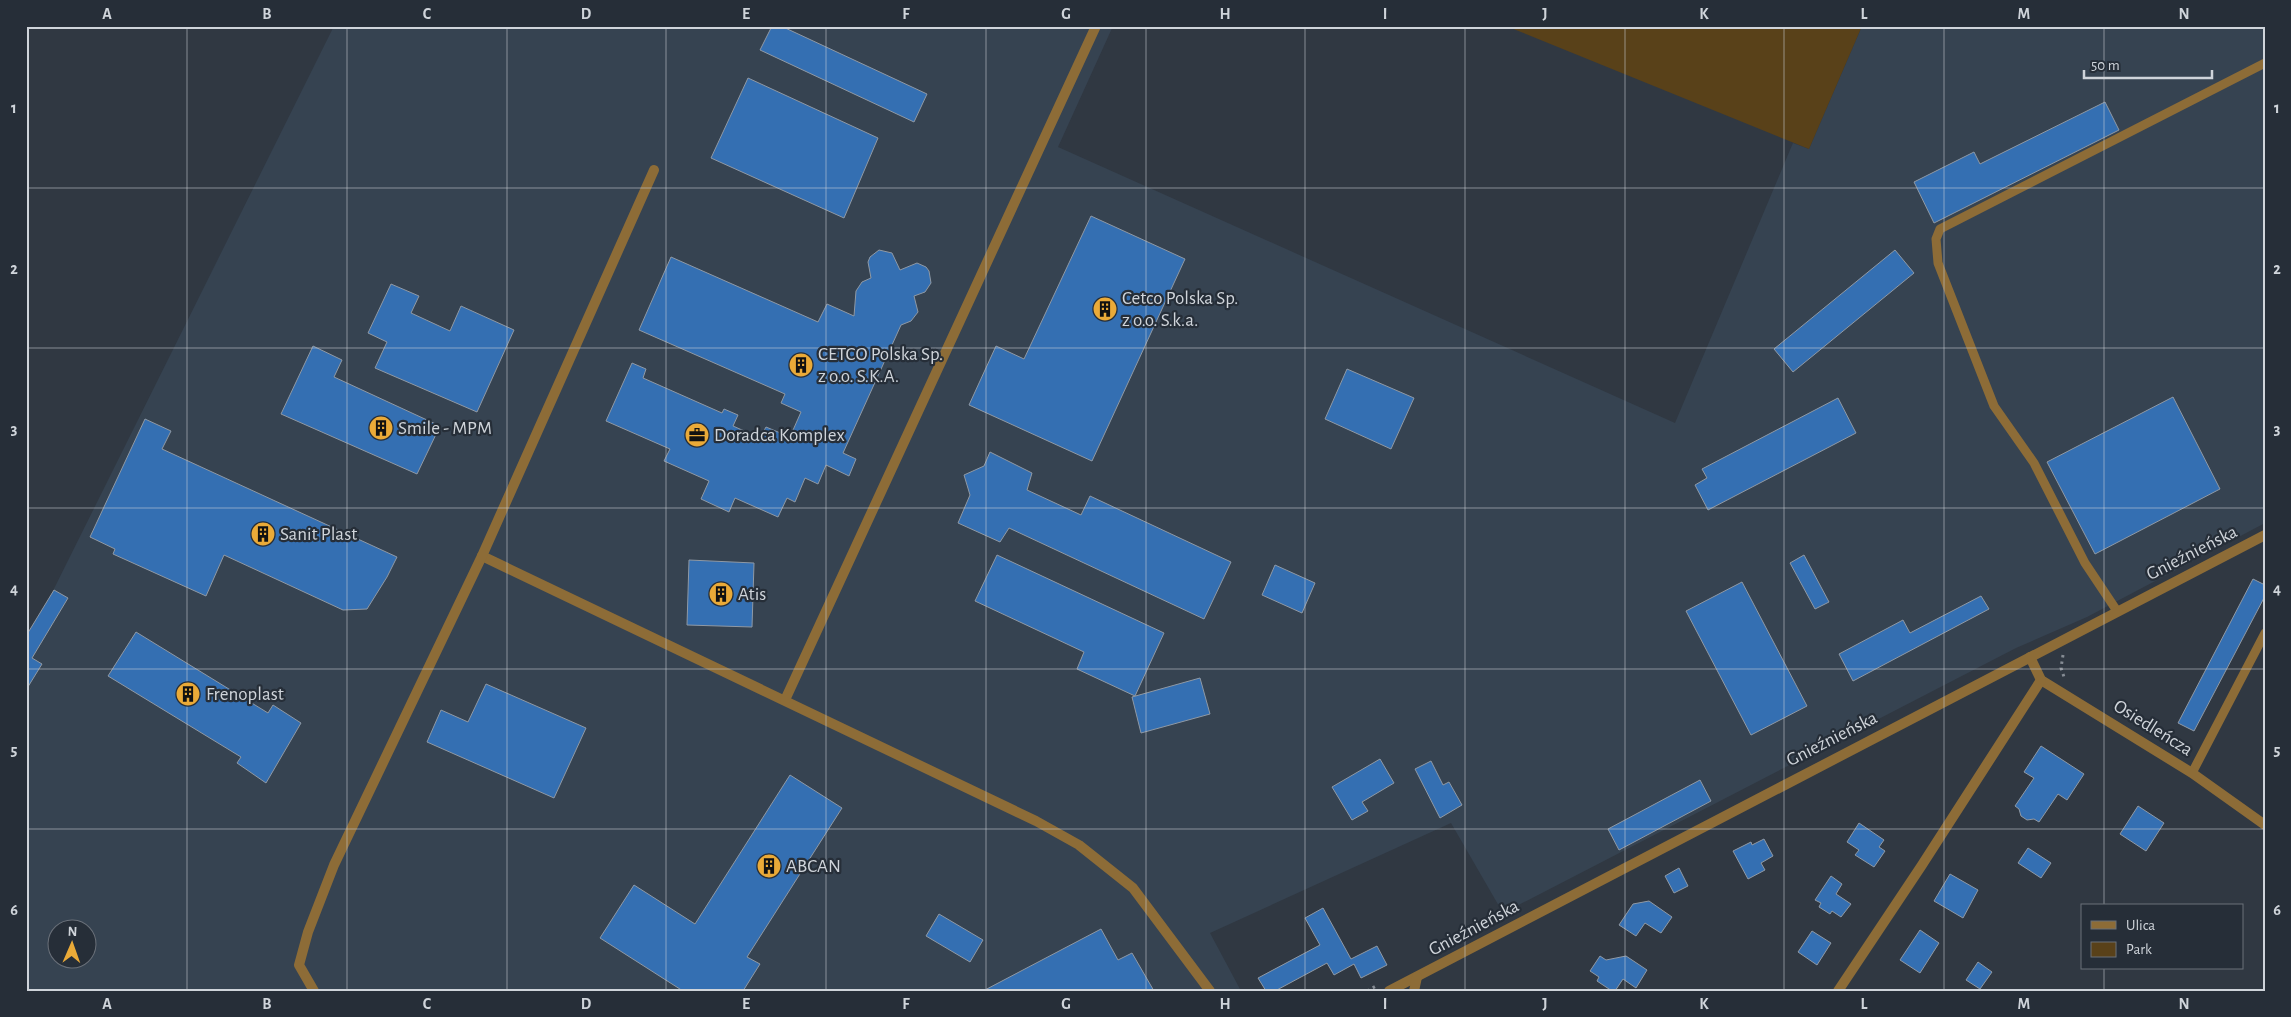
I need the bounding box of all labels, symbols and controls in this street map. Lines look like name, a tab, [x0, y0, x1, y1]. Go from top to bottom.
text: A	[102, 6, 112, 22]
text: B	[262, 6, 272, 22]
text: C	[423, 6, 432, 22]
text: D	[581, 6, 592, 22]
text: E	[742, 6, 750, 22]
text: F	[902, 6, 910, 22]
text: G	[1061, 6, 1071, 22]
text: H	[1219, 6, 1231, 22]
text: I	[1383, 6, 1387, 22]
text: J	[1542, 6, 1548, 22]
text: K	[1699, 6, 1709, 22]
text: L	[1861, 6, 1868, 22]
text: M	[2018, 6, 2030, 22]
text: N	[2178, 6, 2190, 22]
scale bar	[2084, 48, 2211, 80]
text: 50 m	[2091, 58, 2120, 73]
text: 1	[11, 100, 17, 116]
text: 1	[2274, 100, 2280, 116]
text: 2	[10, 261, 18, 277]
text: 2	[2273, 261, 2281, 277]
place label: Cetco Polska Sp. z o.o. S.k.a.	[1122, 289, 1238, 330]
building icon: Cetco Polska Sp. z o.o. S.k.a.	[1092, 296, 1118, 322]
place label: CETCO Polska Sp. z o.o. S.K.A.	[818, 345, 943, 386]
building icon: CETCO Polska Sp. z o.o. S.K.A.	[788, 352, 814, 378]
building icon: Smile - MPM	[368, 415, 394, 441]
place label: Smile - MPM	[398, 419, 492, 438]
text: 3	[11, 421, 18, 437]
text: 3	[2274, 421, 2281, 437]
office icon: Doradca Komplex	[684, 422, 710, 448]
place label: Doradca Komplex	[714, 426, 845, 445]
building icon: Sanit Plast	[250, 521, 276, 547]
street label: Gnieźnieńska	[2144, 522, 2241, 584]
place label: Sanit Plast	[280, 525, 357, 544]
text: 4	[10, 581, 18, 597]
building icon: Atis	[708, 581, 734, 607]
text: 4	[2273, 581, 2281, 597]
place label: Atis	[738, 585, 766, 604]
building icon: Frenoplast	[175, 681, 201, 707]
place label: Frenoplast	[206, 685, 284, 704]
street label: Osiedleńcza	[2110, 696, 2196, 760]
street label: Gnieźnieńska	[1784, 708, 1881, 770]
text: 5	[11, 742, 18, 758]
text: 5	[2274, 742, 2281, 758]
building icon: ABCAN	[756, 853, 782, 879]
place label: ABCAN	[786, 857, 841, 876]
street label: Gnieźnieńska	[1426, 896, 1522, 960]
text: 6	[10, 902, 18, 918]
text: 6	[2273, 902, 2281, 918]
legend	[2081, 904, 2244, 970]
text: Ulica	[2126, 918, 2155, 933]
north arrow	[48, 920, 98, 970]
text: N	[67, 925, 78, 939]
text: Park	[2126, 942, 2152, 957]
text: A	[102, 996, 112, 1012]
text: B	[262, 996, 272, 1012]
text: C	[423, 996, 432, 1012]
text: D	[581, 996, 592, 1012]
text: E	[742, 996, 750, 1012]
text: F	[902, 996, 910, 1012]
text: G	[1061, 996, 1071, 1012]
text: H	[1219, 996, 1231, 1012]
text: I	[1383, 996, 1387, 1012]
text: J	[1542, 996, 1548, 1012]
text: K	[1699, 996, 1709, 1012]
text: L	[1861, 996, 1868, 1012]
text: M	[2018, 996, 2030, 1012]
text: N	[2178, 996, 2190, 1012]

